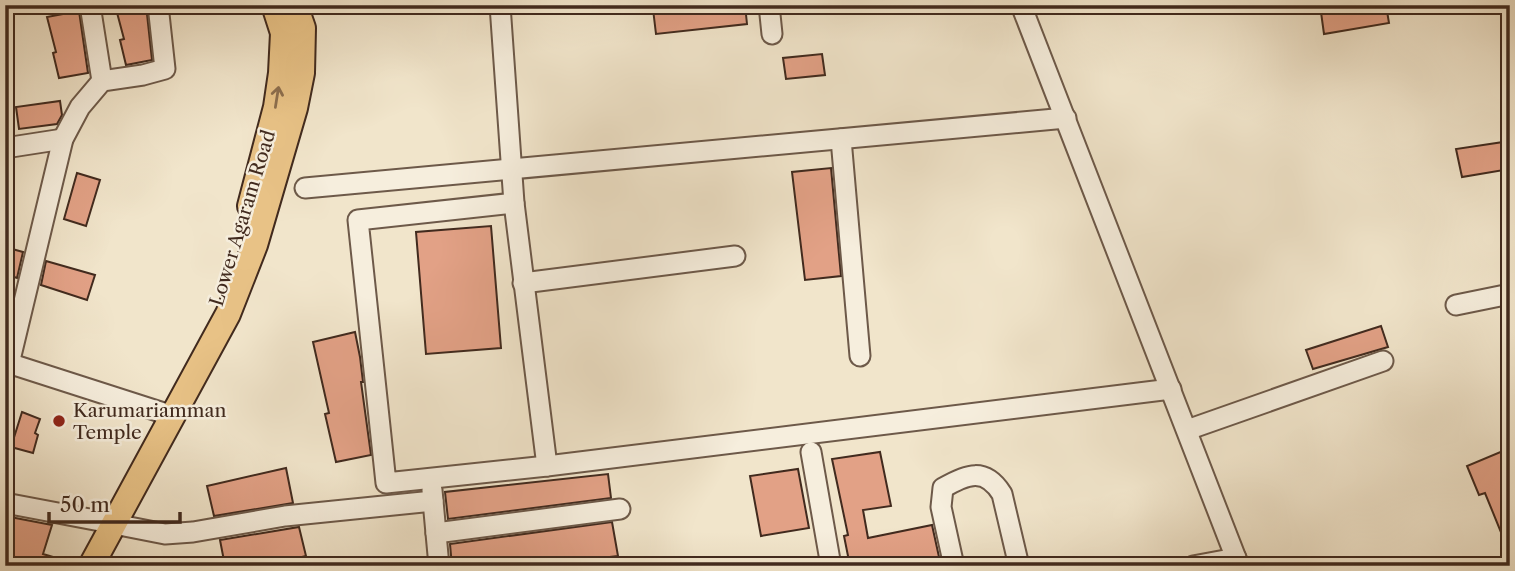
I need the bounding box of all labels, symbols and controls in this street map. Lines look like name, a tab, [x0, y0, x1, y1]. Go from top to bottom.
one-way arrow	[271, 86, 284, 109]
street label: Lower Agaram Road	[205, 127, 280, 309]
place label: Karumariamman Temple	[73, 399, 226, 444]
marker: Karumariamman Temple	[51, 413, 67, 429]
scale bar	[49, 480, 180, 524]
text: 50 m	[60, 492, 110, 517]

